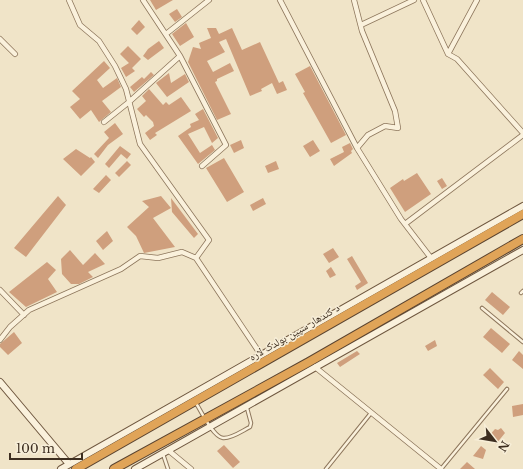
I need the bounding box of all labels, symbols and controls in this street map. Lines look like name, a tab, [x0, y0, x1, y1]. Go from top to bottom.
street label: د کندهار سپین بولدک لاره	[246, 300, 342, 364]
north arrow	[475, 421, 515, 461]
scale bar	[10, 435, 82, 461]
text: N	[495, 438, 512, 455]
text: 100 m	[16, 441, 55, 456]

